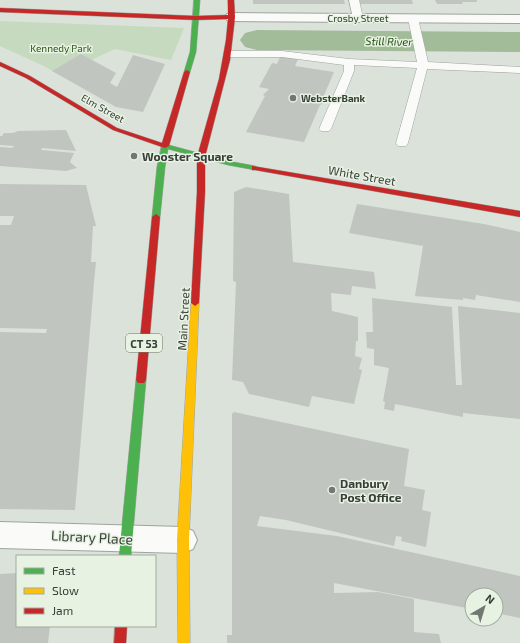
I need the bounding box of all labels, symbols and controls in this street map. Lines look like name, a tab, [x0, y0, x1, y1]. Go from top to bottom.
street label: Crosby Street	[327, 12, 389, 24]
water label: Still River	[365, 34, 413, 48]
park label: Kennedy Park	[30, 42, 92, 54]
street label: Elm Street	[79, 91, 127, 125]
place label: WebsterBank	[301, 92, 366, 104]
marker: WebsterBank	[288, 93, 298, 103]
place label: Wooster Square	[142, 149, 233, 163]
marker: Wooster Square	[129, 151, 139, 161]
street label: White Street	[327, 162, 397, 188]
street label: Main Street	[174, 287, 192, 351]
road number: CT 53	[126, 334, 162, 352]
place label: Danbury Post Office	[340, 476, 402, 504]
marker: Danbury Post Office	[327, 485, 337, 495]
street label: Library Place	[51, 526, 133, 548]
legend	[16, 555, 156, 627]
text: Fast	[52, 563, 76, 577]
text: Slow	[52, 583, 79, 597]
north arrow	[464, 587, 504, 627]
text: N	[483, 591, 498, 606]
text: Jam	[52, 603, 73, 617]

